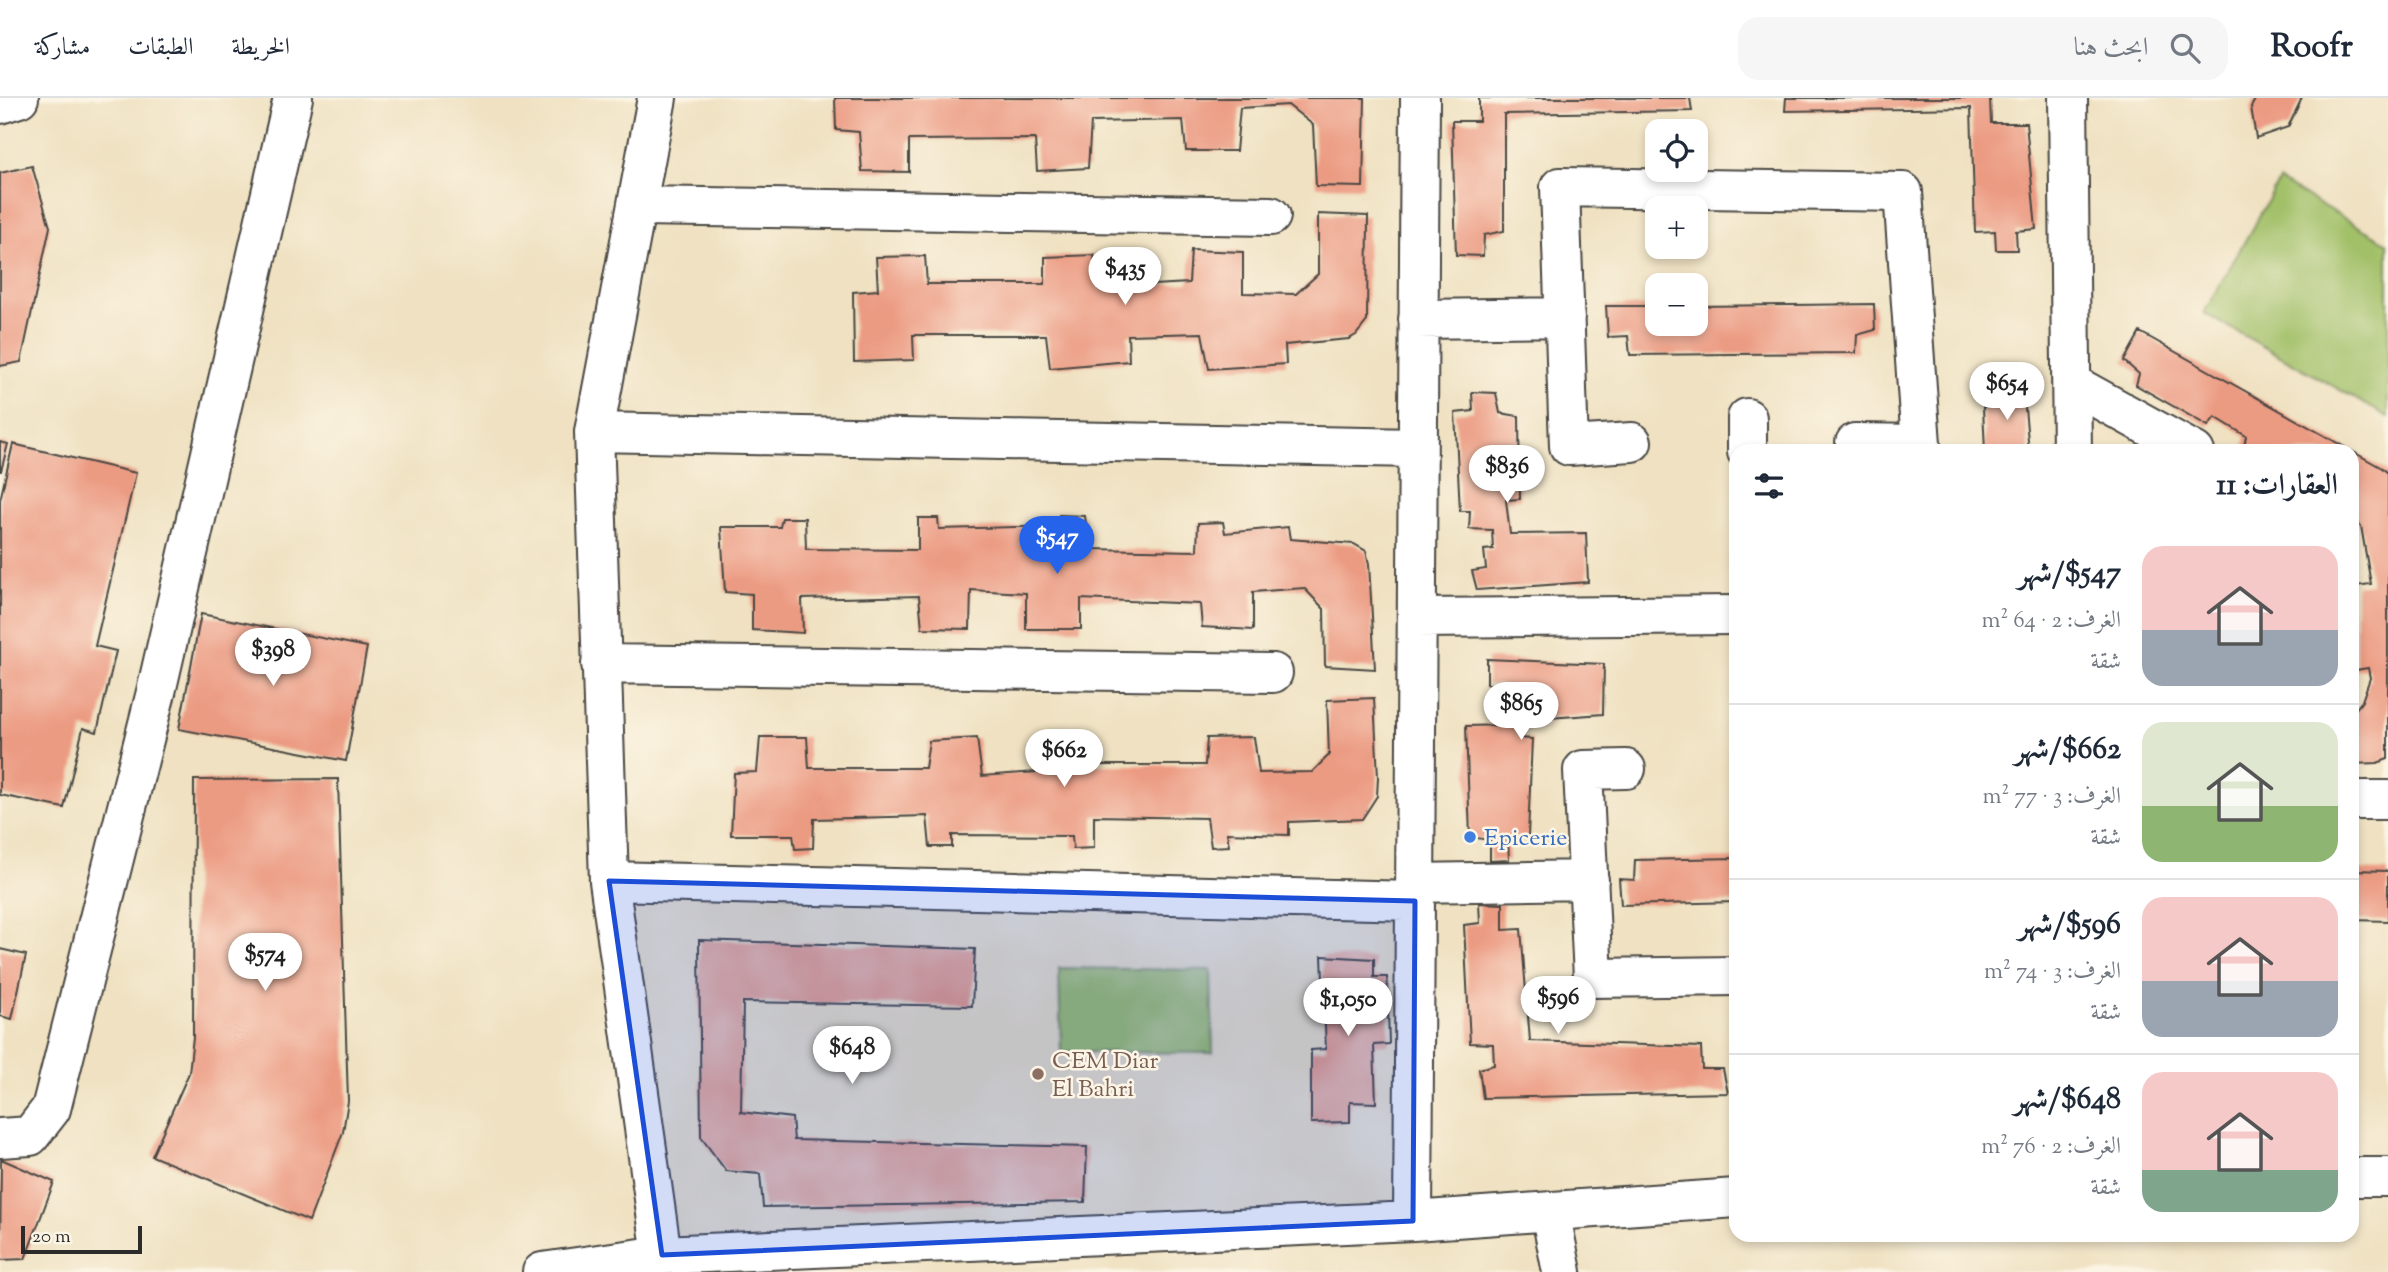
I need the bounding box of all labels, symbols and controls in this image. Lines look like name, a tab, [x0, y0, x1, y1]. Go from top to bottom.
search box	[1738, 17, 2228, 80]
text: Roofr	[2270, 24, 2353, 72]
icon: search	[2166, 29, 2204, 67]
text: ابحث هنا	[2074, 30, 2148, 67]
text: مشاركة	[35, 31, 90, 65]
text: الطبقات	[128, 31, 194, 65]
text: الخريطة	[232, 31, 290, 65]
map controls	[1645, 119, 1708, 336]
button: locate	[1645, 119, 1708, 182]
button: +	[1645, 196, 1708, 259]
pin: $435	[1084, 248, 1166, 307]
text: $435	[1104, 253, 1146, 286]
button: −	[1645, 273, 1708, 336]
pin: $654	[1966, 362, 2048, 422]
text: $654	[1985, 368, 2029, 401]
pin: $836	[1466, 446, 1548, 505]
text: $836	[1485, 451, 1529, 484]
text: العقارات: 11	[2216, 465, 2338, 508]
icon: filters	[1750, 467, 1788, 505]
pin: $547	[1016, 517, 1098, 576]
text: $547	[1035, 522, 1079, 555]
text: $547/شهر	[2018, 553, 2121, 596]
icon: home	[2198, 574, 2282, 658]
text: الغرف: 2 · 64 m²	[1982, 605, 2121, 638]
pin: $398	[232, 628, 314, 688]
text: $398	[251, 634, 295, 667]
text: شقة	[2091, 646, 2121, 679]
pin: $865	[1480, 682, 1562, 742]
text: $865	[1499, 688, 1543, 721]
text: $662/شهر	[2015, 729, 2121, 772]
pin: $662	[1023, 730, 1105, 789]
text: $662	[1041, 735, 1087, 768]
icon: home	[2198, 750, 2282, 834]
text: الغرف: 3 · 77 m²	[1983, 781, 2121, 814]
place label: Epicerie	[1484, 822, 1567, 856]
text: شقة	[2091, 822, 2121, 855]
marker: Epicerie	[1462, 829, 1478, 845]
text: $596/شهر	[2018, 904, 2121, 947]
icon: home	[2198, 925, 2282, 1009]
pin: $574	[224, 934, 306, 993]
text: $574	[244, 939, 286, 972]
text: الغرف: 3 · 74 m²	[1984, 956, 2121, 989]
pin: $596	[1517, 976, 1599, 1036]
pin: $1,050	[1291, 978, 1405, 1038]
text: $596	[1537, 982, 1579, 1015]
text: $1,050	[1319, 984, 1377, 1017]
text: شقة	[2091, 997, 2121, 1030]
pin: $648	[811, 1026, 893, 1086]
text: $648	[829, 1032, 875, 1065]
place label: CEM Diar El Bahri	[1052, 1045, 1159, 1107]
marker: CEM Diar El Bahri	[1030, 1066, 1046, 1082]
text: $648/شهر	[2014, 1079, 2121, 1122]
icon: home	[2198, 1100, 2282, 1184]
text: الغرف: 2 · 76 m²	[1981, 1131, 2121, 1164]
text: شقة	[2091, 1172, 2121, 1205]
scale bar	[21, 1223, 142, 1255]
text: 20 m	[32, 1224, 71, 1251]

